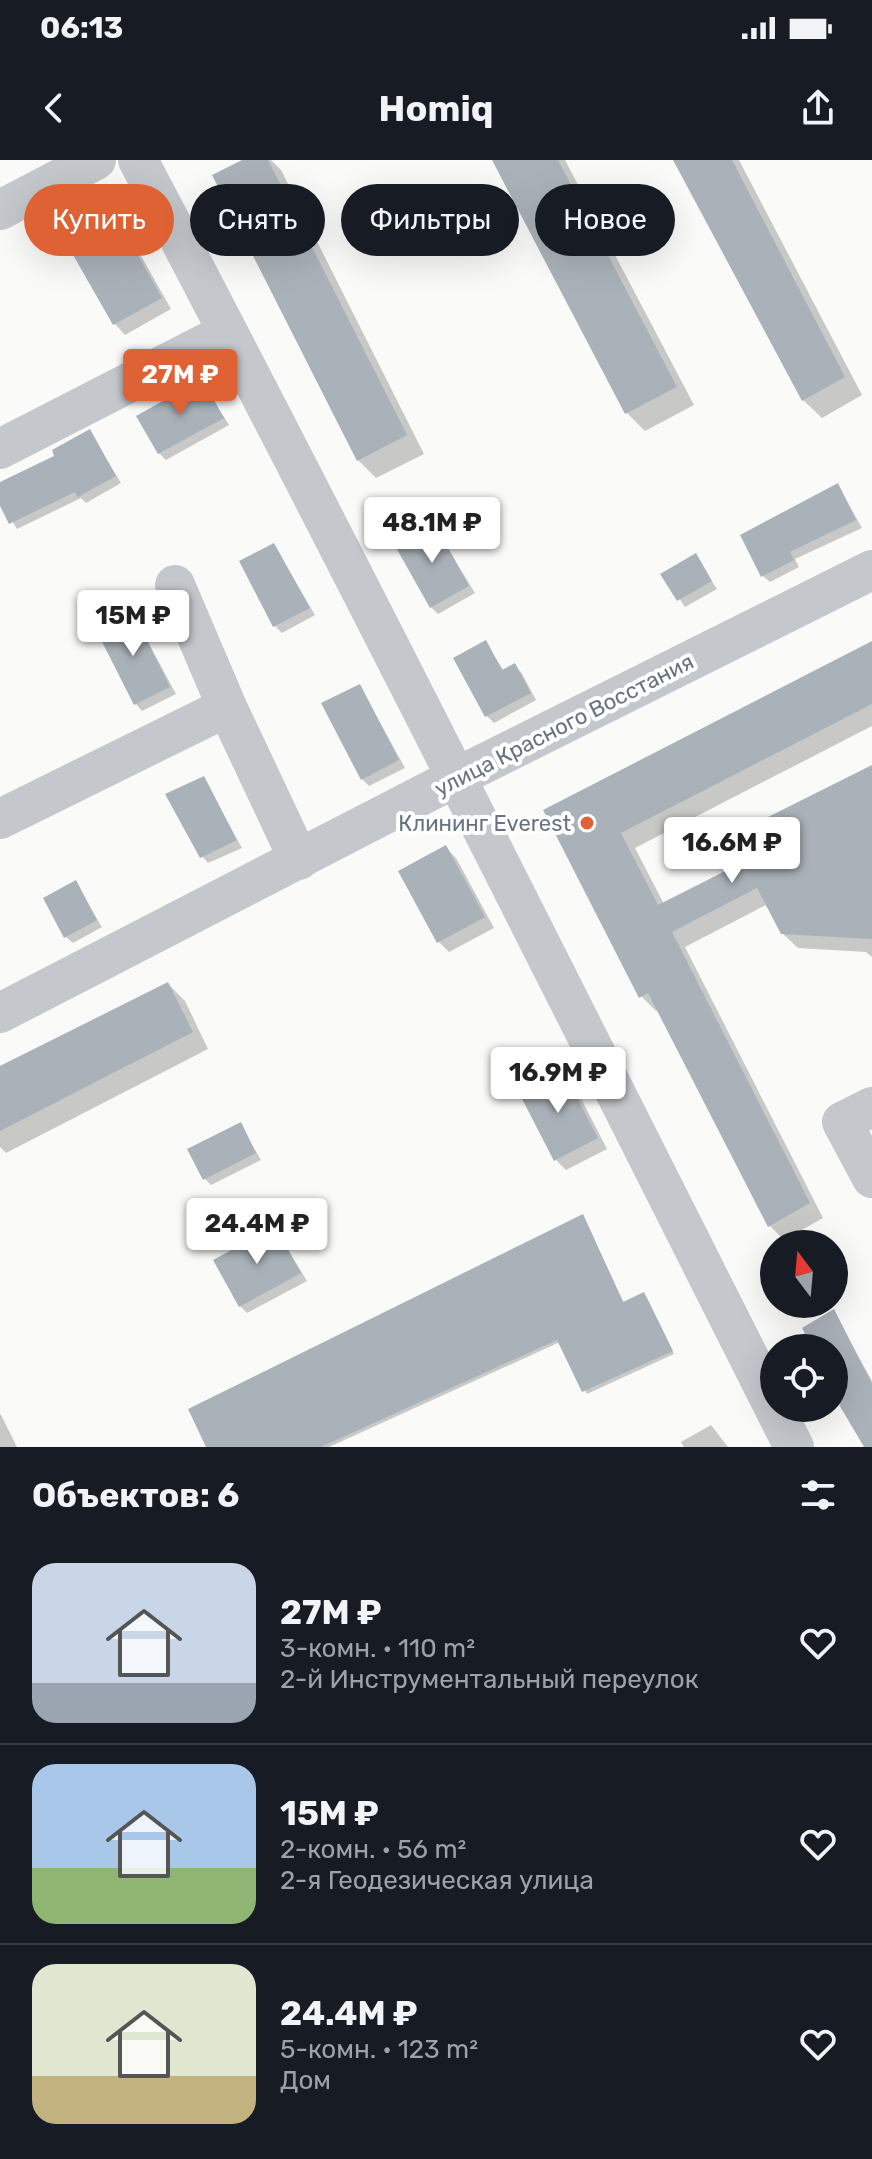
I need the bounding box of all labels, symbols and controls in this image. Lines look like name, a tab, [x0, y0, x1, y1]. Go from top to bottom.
text: 06:13	[40, 10, 123, 46]
icon: back	[32, 86, 76, 130]
icon: share	[796, 86, 840, 130]
text: Homiq	[379, 87, 493, 130]
chip: Купить	[24, 184, 174, 256]
chip: Снять	[190, 184, 325, 256]
chip: Фильтры	[341, 184, 519, 256]
chip: Новое	[535, 184, 675, 256]
pin: 27M ₽	[124, 349, 236, 417]
text: 27M ₽	[141, 359, 219, 390]
pin: 48.1M ₽	[358, 497, 506, 565]
text: 48.1M ₽	[382, 507, 482, 538]
pin: 15M ₽	[77, 590, 189, 658]
text: 15M ₽	[95, 600, 171, 631]
street label: улица Красного Восстания	[430, 648, 698, 802]
place label: Клининг Everest	[398, 810, 571, 837]
marker: Клининг Everest	[578, 814, 596, 832]
pin: 16.6M ₽	[658, 817, 806, 885]
text: 16.6M ₽	[682, 827, 782, 858]
pin: 16.9M ₽	[484, 1047, 632, 1115]
text: 16.9M ₽	[509, 1057, 607, 1088]
pin: 24.4M ₽	[183, 1198, 331, 1266]
text: 24.4M ₽	[204, 1208, 310, 1239]
north arrow	[760, 1230, 848, 1318]
map controls	[760, 1230, 848, 1422]
button: locate	[760, 1334, 848, 1422]
icon: filters	[796, 1473, 840, 1517]
text: Объектов: 6	[32, 1475, 239, 1516]
text: 27M ₽	[280, 1592, 382, 1633]
icon: home	[96, 1595, 192, 1691]
icon: heart	[796, 1621, 840, 1665]
text: 3-комн. · 110 m²	[280, 1633, 475, 1664]
text: 2-й Инструментальный переулок	[280, 1664, 699, 1695]
text: 15M ₽	[280, 1793, 379, 1834]
icon: home	[96, 1796, 192, 1892]
icon: heart	[796, 1822, 840, 1866]
text: 2-комн. · 56 m²	[280, 1834, 466, 1865]
text: 2-я Геодезическая улица	[280, 1865, 594, 1896]
text: 24.4M ₽	[280, 1993, 417, 2034]
icon: home	[96, 1996, 192, 2092]
icon: heart	[796, 2022, 840, 2066]
text: 5-комн. · 123 m²	[280, 2034, 478, 2065]
text: Дом	[280, 2065, 331, 2096]

